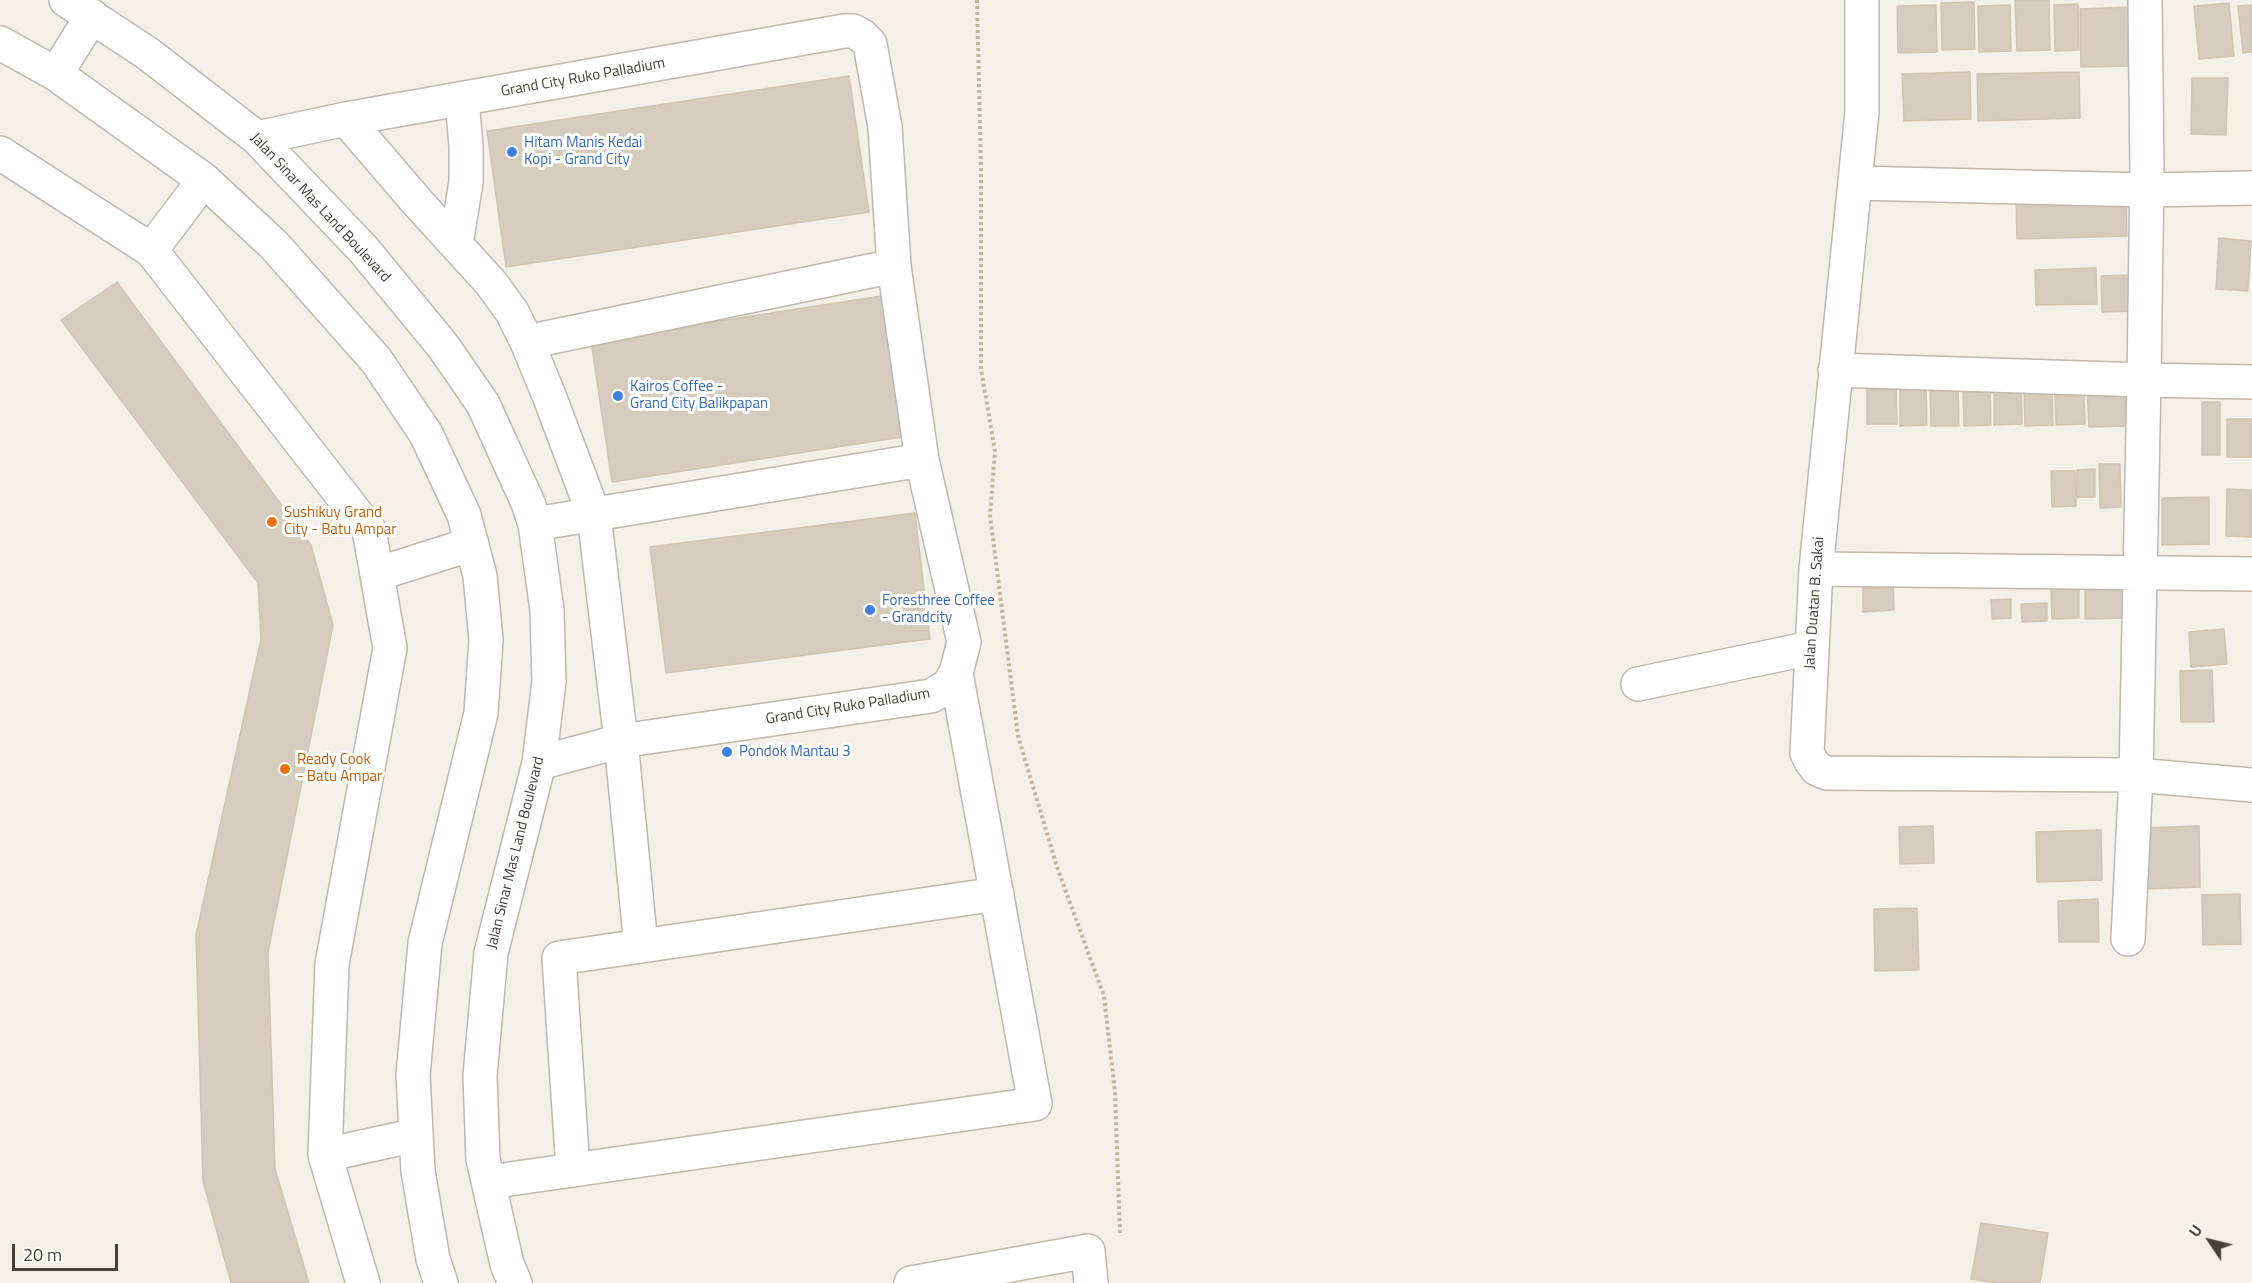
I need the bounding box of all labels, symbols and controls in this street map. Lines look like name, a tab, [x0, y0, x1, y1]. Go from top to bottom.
street label: Grand City Ruko Palladium	[500, 55, 666, 101]
street label: Jalan Sinar Mas Land Boulevard	[246, 130, 394, 286]
place label: Hitam Manis Kedai Kopi - Grand City	[524, 134, 642, 169]
marker: Hitam Manis Kedai Kopi - Grand City	[505, 145, 519, 159]
place label: Kairos Coffee - Grand City Balikpapan	[630, 378, 768, 413]
marker: Kairos Coffee - Grand City Balikpapan	[611, 389, 625, 403]
place label: Sushikuy Grand City - Batu Ampar	[284, 504, 396, 539]
marker: Sushikuy Grand City - Batu Ampar	[265, 515, 279, 529]
street label: Jalan Duatan B. Sakai	[1801, 536, 1829, 670]
place label: Foresthree Coffee - Grandcity	[882, 592, 995, 627]
marker: Foresthree Coffee - Grandcity	[863, 603, 877, 617]
street label: Grand City Ruko Palladium	[764, 685, 932, 729]
place label: Pondok Mantau 3	[739, 743, 851, 761]
marker: Pondok Mantau 3	[720, 745, 734, 759]
place label: Ready Cook - Batu Ampar	[297, 751, 382, 786]
street label: Jalan Sinar Mas Land Boulevard	[483, 755, 549, 951]
marker: Ready Cook - Batu Ampar	[278, 762, 292, 776]
north arrow	[2180, 1211, 2240, 1271]
text: U	[2182, 1220, 2208, 1242]
scale bar	[15, 1232, 122, 1270]
text: 20 m	[23, 1241, 62, 1268]

